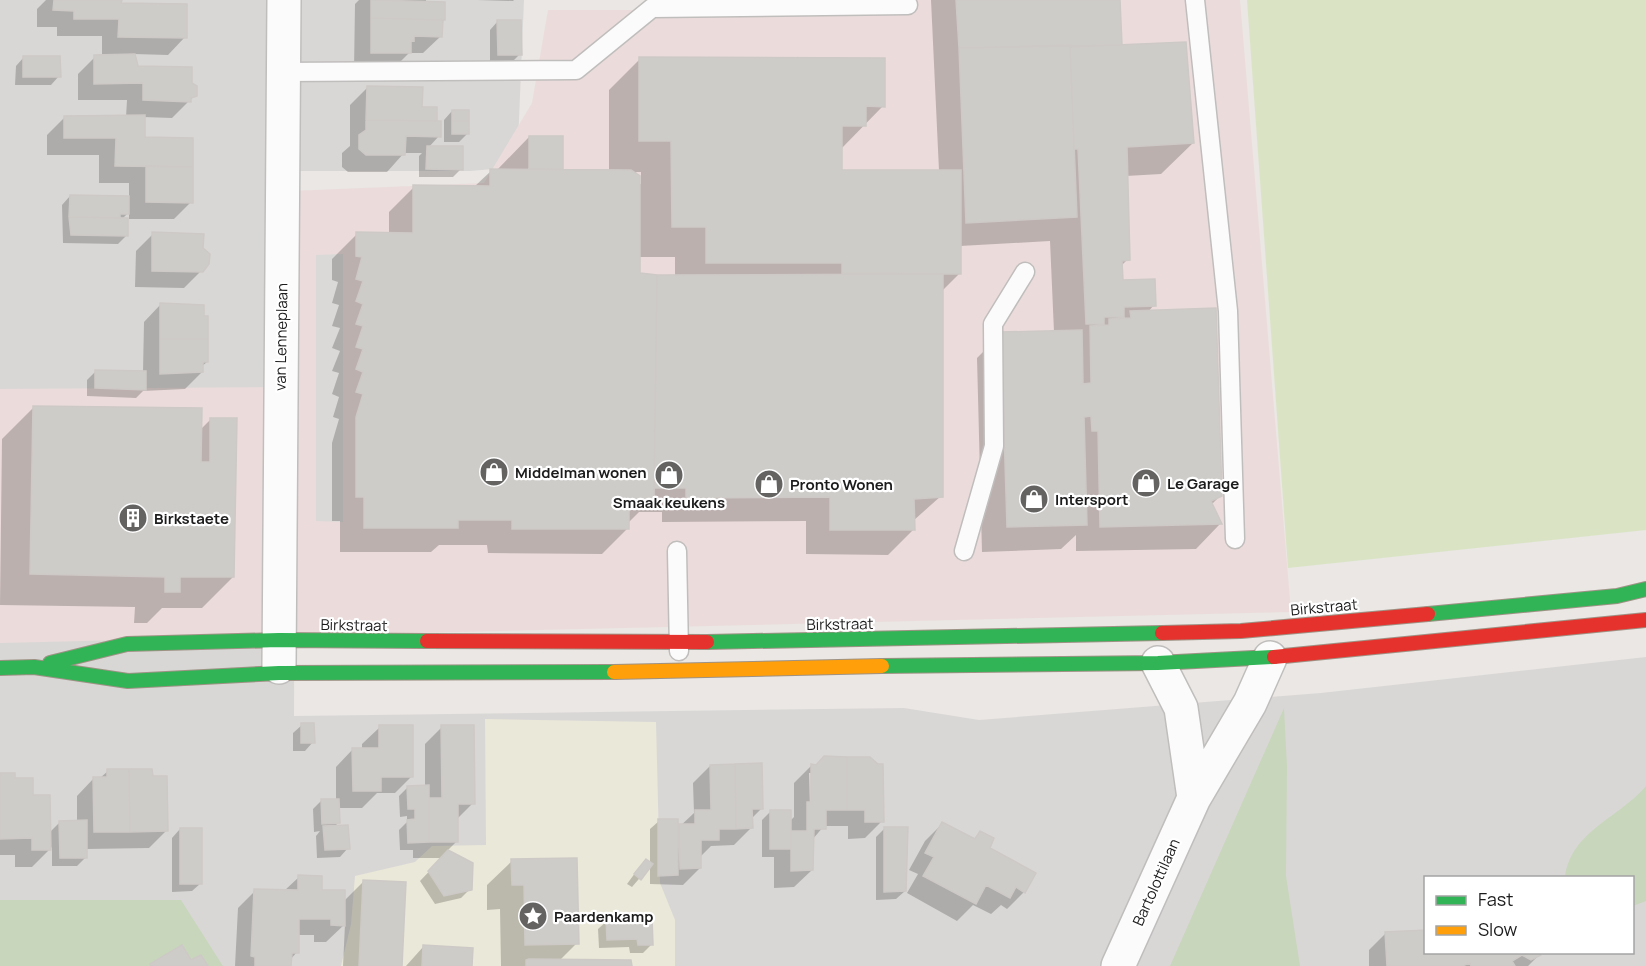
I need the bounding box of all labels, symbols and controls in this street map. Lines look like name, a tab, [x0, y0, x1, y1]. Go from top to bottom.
street label: van Lenneplaan	[270, 283, 292, 391]
shop icon: Middelman wonen	[478, 456, 510, 488]
shop icon: Smaak keukens	[653, 459, 685, 491]
place label: Middelman wonen	[515, 462, 647, 483]
shop icon: Le Garage	[1130, 467, 1162, 499]
shop icon: Pronto Wonen	[753, 468, 785, 500]
place label: Le Garage	[1167, 473, 1239, 494]
place label: Pronto Wonen	[790, 474, 893, 495]
shop icon: Intersport	[1018, 483, 1050, 515]
place label: Intersport	[1055, 489, 1129, 510]
place label: Smaak keukens	[613, 492, 725, 513]
building icon: Birkstaete	[117, 502, 149, 534]
place label: Birkstaete	[154, 508, 229, 529]
street label: Birkstraat	[1290, 594, 1358, 620]
street label: Birkstraat	[806, 613, 874, 635]
street label: Birkstraat	[320, 614, 388, 636]
street label: Bartolottilaan	[1127, 835, 1185, 929]
legend	[1424, 876, 1634, 954]
text: Fast	[1478, 887, 1513, 911]
place icon: Paardenkamp	[517, 900, 549, 932]
place label: Paardenkamp	[554, 906, 653, 927]
text: Slow	[1478, 917, 1518, 941]

